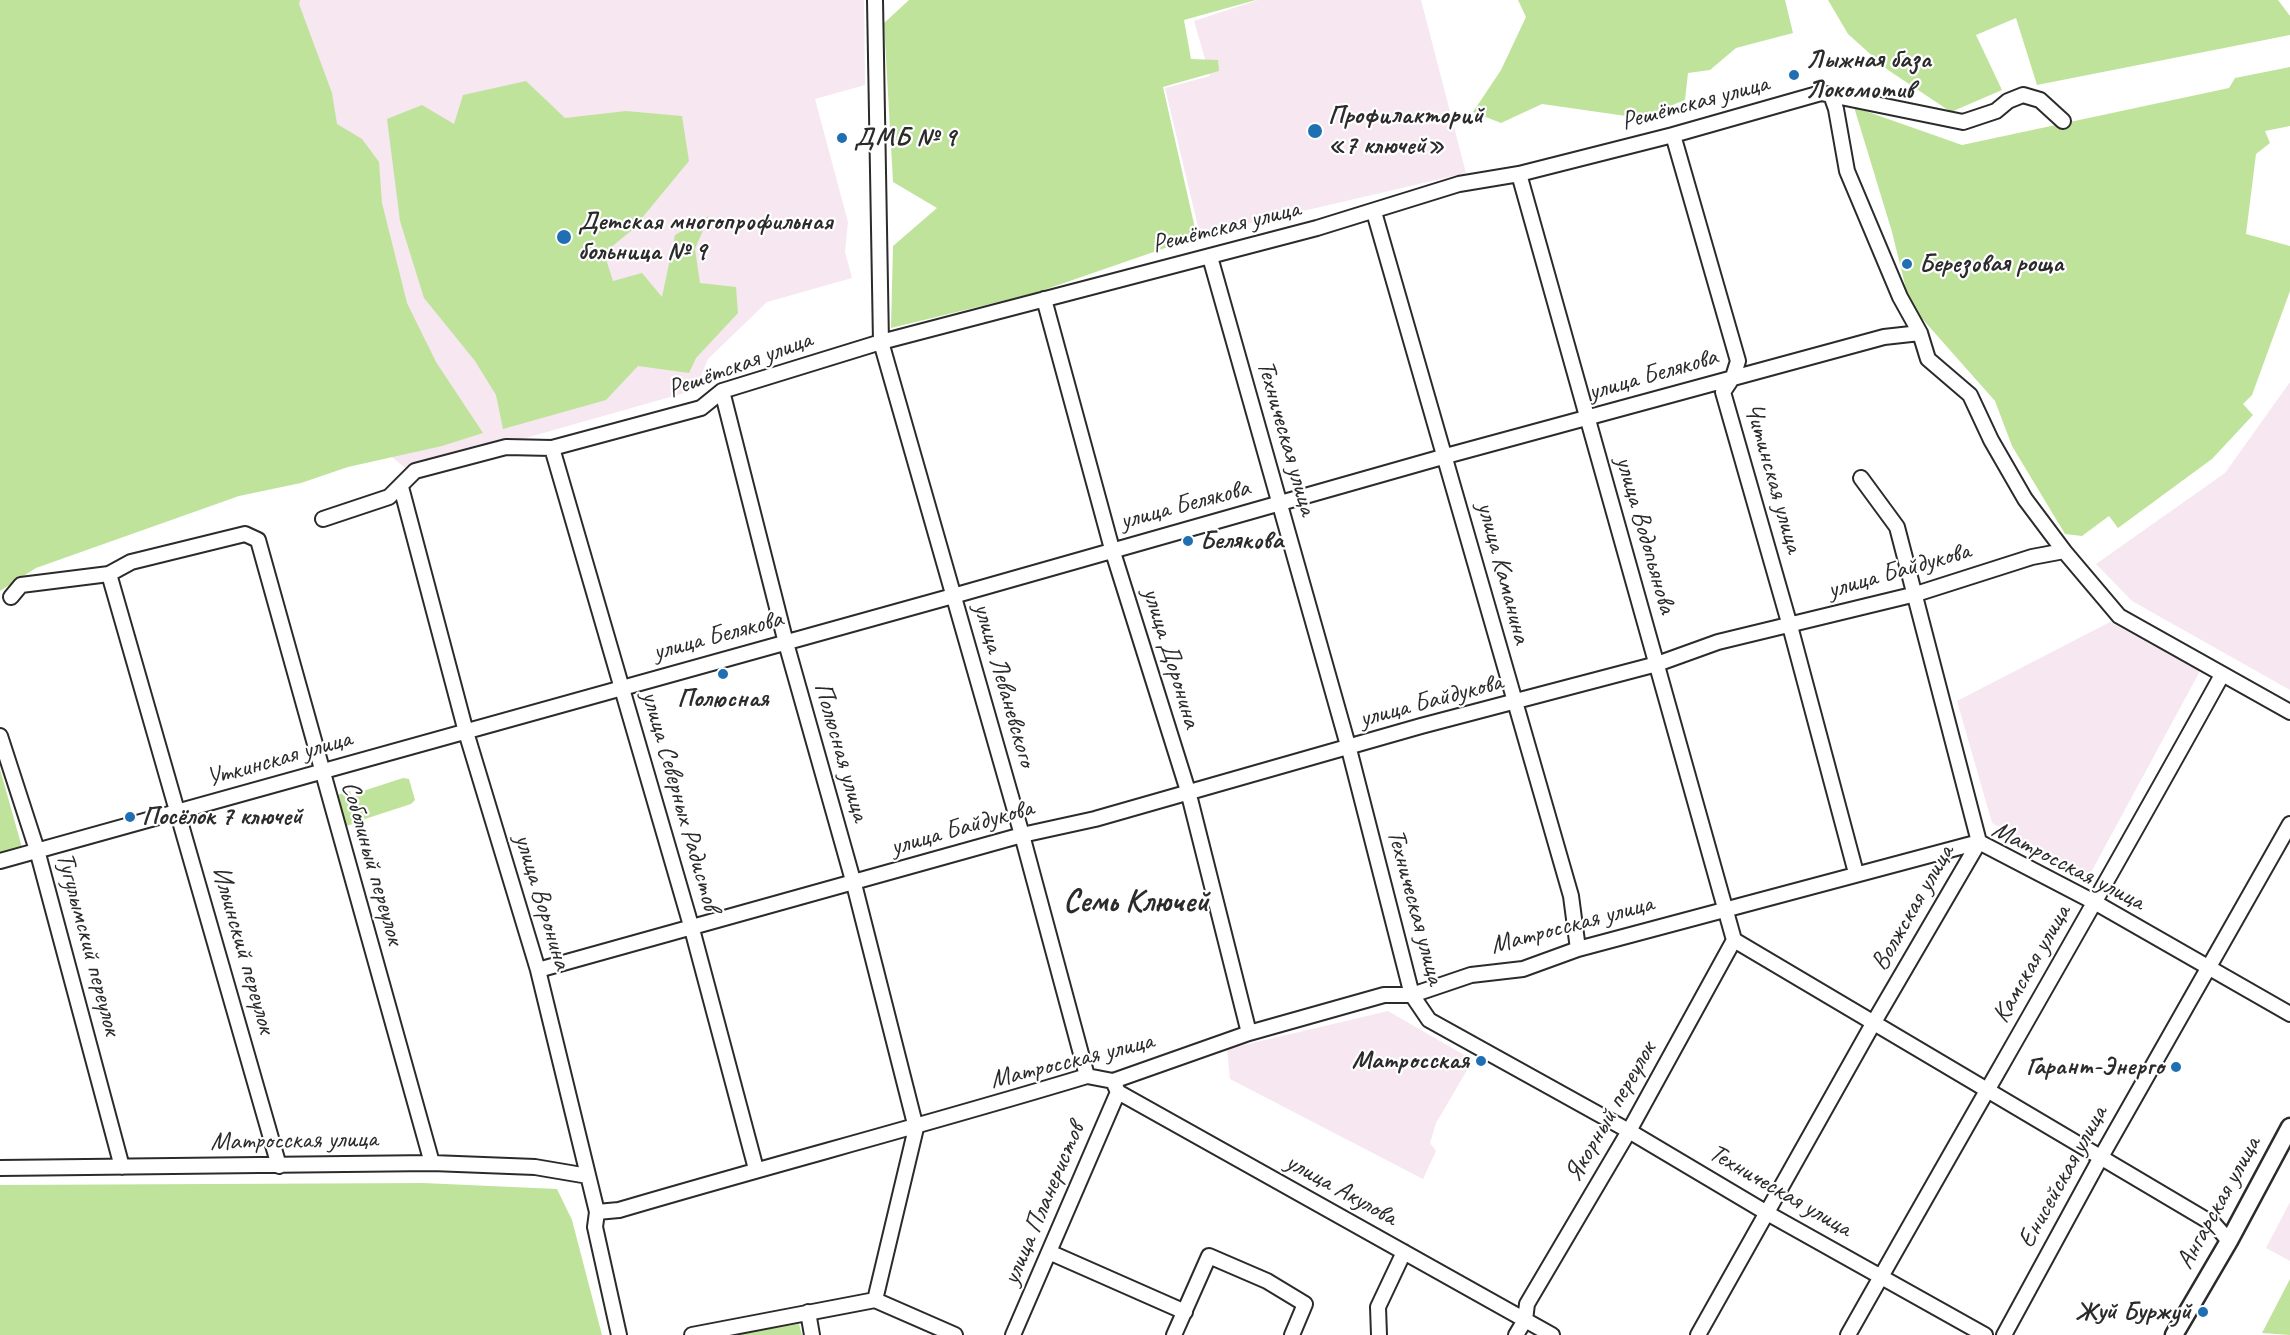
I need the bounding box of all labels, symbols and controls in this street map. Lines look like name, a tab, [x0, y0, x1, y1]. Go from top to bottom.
place label: Лыжная база Локомотив	[1806, 44, 1931, 106]
street label: Решётская улица	[1618, 68, 1772, 138]
marker: Лыжная база Локомотив	[1787, 68, 1801, 82]
place label: Профилакторий «7 ключей»	[1328, 100, 1483, 162]
place label: ДМБ № 9	[854, 122, 956, 154]
marker: Профилакторий «7 ключей»	[1306, 122, 1324, 140]
marker: ДМБ № 9	[835, 131, 849, 145]
street label: Решётская улица	[1149, 194, 1303, 260]
place label: Детская многопрофильная больница № 9	[578, 206, 833, 268]
marker: Детская многопрофильная больница № 9	[555, 228, 573, 246]
place label: Березовая роща	[1919, 248, 2064, 280]
marker: Березовая роща	[1900, 257, 1914, 271]
street label: Решётская улица	[664, 324, 816, 406]
street label: улица Белякова	[1585, 342, 1721, 408]
street label: Техническая улица	[1249, 357, 1323, 519]
street label: Читинская улица	[1737, 400, 1809, 556]
street label: улица Водопьянова	[1608, 453, 1682, 617]
street label: улица Белякова	[1117, 473, 1253, 537]
street label: улица Каманина	[1469, 499, 1537, 647]
place label: Белякова	[1200, 525, 1283, 557]
marker: Белякова	[1181, 534, 1195, 548]
street label: улица Байдукова	[1824, 536, 1974, 606]
street label: улица Доронина	[1135, 584, 1207, 732]
street label: улица Леваневского	[966, 600, 1042, 770]
street label: улица Белякова	[650, 604, 786, 668]
marker: Полюсная	[716, 667, 730, 681]
street label: улица Байдукова	[1356, 667, 1506, 735]
street label: Полюсная улица	[806, 679, 876, 825]
place label: Полюсная	[677, 683, 769, 715]
street label: улица Северных Радистов	[634, 688, 726, 914]
street label: Уткинская улица	[203, 723, 355, 795]
street label: Соболиный переулок	[334, 778, 410, 948]
street label: улица Байдукова	[887, 793, 1037, 863]
place label: Посёлок 7 ключей	[142, 801, 302, 833]
marker: Посёлок 7 ключей	[123, 810, 137, 824]
street label: Матросская улица	[1986, 814, 2150, 918]
street label: Техническая улица	[1379, 826, 1451, 988]
street label: улица Воронина	[507, 830, 577, 974]
street label: Волжская улица	[1865, 840, 1961, 976]
street label: Тугулымский переулок	[49, 849, 127, 1039]
street label: Ильинский переулок	[204, 863, 282, 1037]
district label: Семь Ключей	[1063, 884, 1209, 922]
street label: Матросская улица	[1487, 888, 1657, 962]
street label: Камская улица	[1986, 899, 2078, 1029]
street label: Матросская улица	[987, 1026, 1157, 1096]
street label: Якорный переулок	[1558, 1036, 1664, 1188]
place label: Матросская	[1352, 1045, 1469, 1077]
place label: Гарант-Энерго	[2026, 1051, 2164, 1083]
marker: Матросская	[1474, 1054, 1488, 1068]
marker: Гарант-Энерго	[2169, 1060, 2183, 1074]
street label: Енисейская улица	[2011, 1101, 2115, 1253]
street label: улица Планеристов	[996, 1118, 1092, 1290]
street label: Матросская улица	[210, 1124, 378, 1158]
street label: Ангарская улица	[2170, 1131, 2268, 1275]
street label: Техническая улица	[1703, 1138, 1857, 1244]
street label: улица Акулова	[1280, 1147, 1402, 1233]
place label: Жуй Буржуй	[2076, 1296, 2191, 1328]
marker: Жуй Буржуй	[2196, 1305, 2210, 1319]

